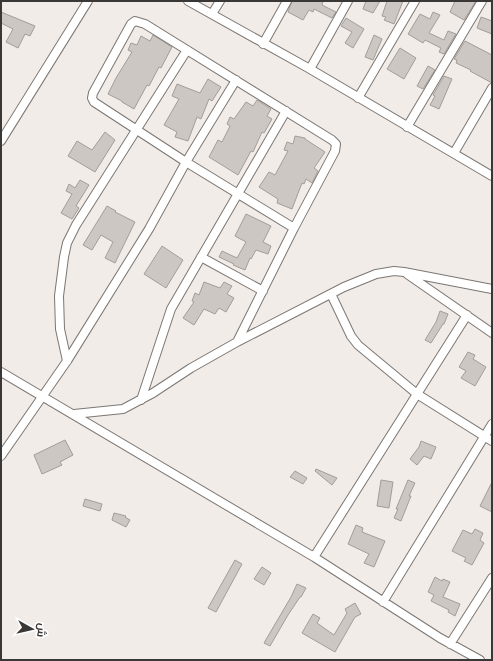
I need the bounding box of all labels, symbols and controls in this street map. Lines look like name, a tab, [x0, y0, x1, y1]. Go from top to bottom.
north arrow	[12, 609, 52, 649]
text: ش	[34, 622, 49, 638]

